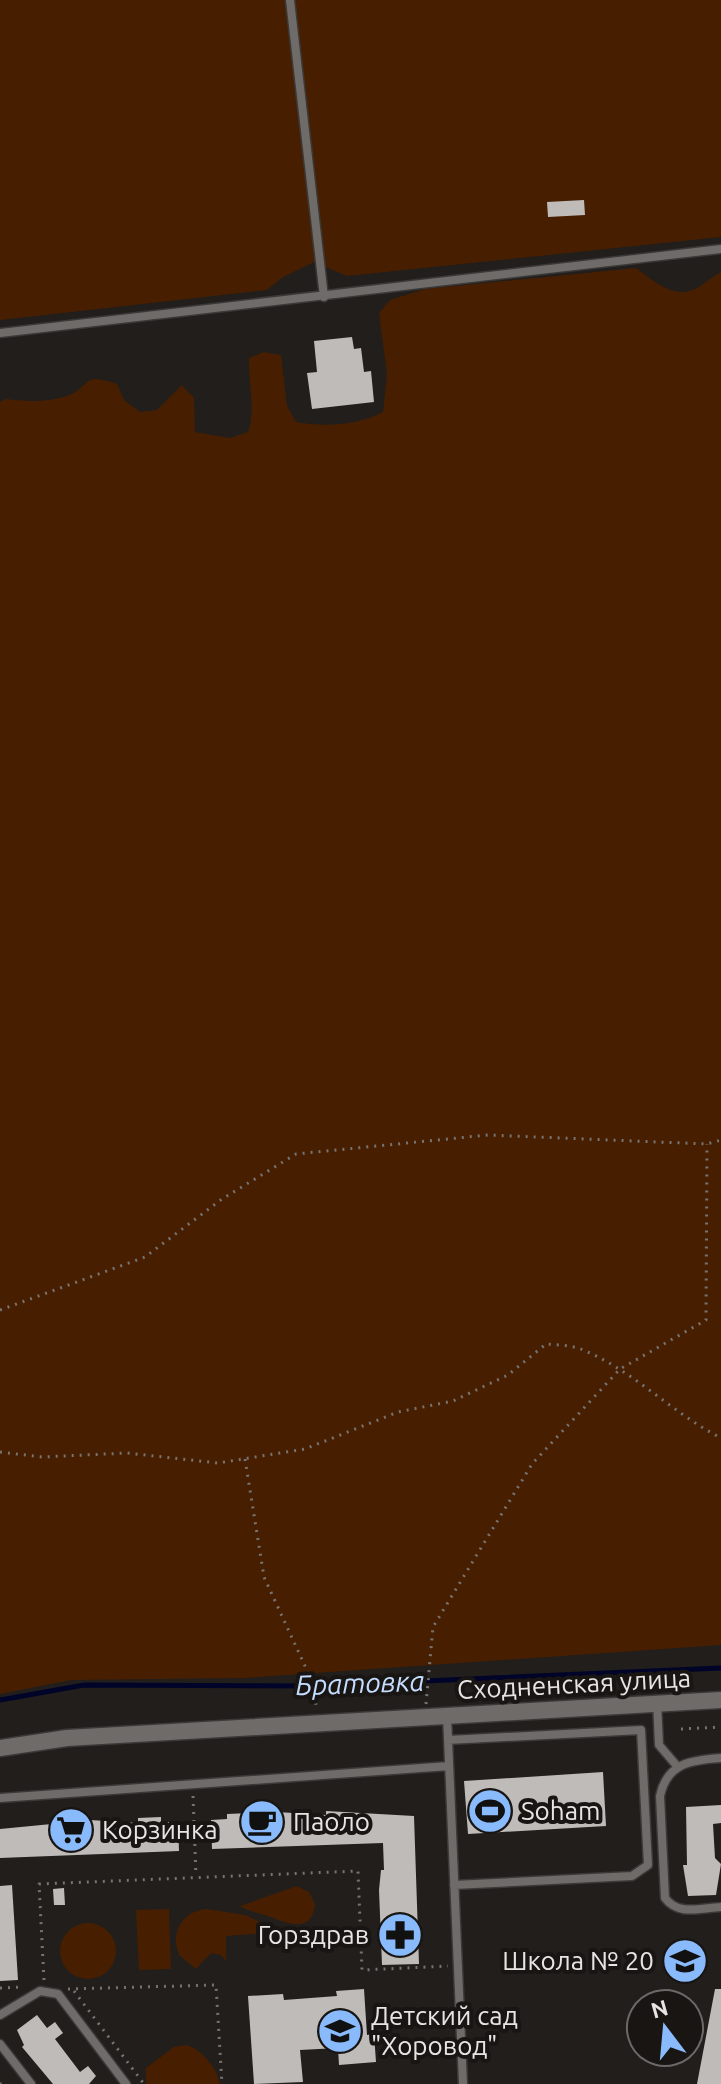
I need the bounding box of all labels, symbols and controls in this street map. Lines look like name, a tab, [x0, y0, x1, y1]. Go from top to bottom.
street label: Сходненская улица	[456, 1663, 692, 1704]
water label: Братовка	[295, 1665, 425, 1700]
sports icon: Soham	[466, 1787, 514, 1835]
place label: Soham	[521, 1796, 600, 1825]
cafe icon: Паоло	[238, 1798, 286, 1846]
supermarket icon: Корзинка	[47, 1806, 95, 1854]
place label: Паоло	[293, 1807, 370, 1836]
place label: Корзинка	[102, 1815, 218, 1844]
pharmacy icon: Горздрав	[376, 1911, 424, 1959]
place label: Горздрав	[258, 1920, 369, 1949]
school or university icon: Школа № 20	[661, 1937, 709, 1985]
place label: Школа № 20	[502, 1946, 654, 1975]
north arrow	[625, 1988, 705, 2068]
text: N	[648, 1994, 671, 2023]
place label: Детский сад "Хоровод"	[371, 2001, 518, 2060]
school or university icon: Детский сад "Хоровод"	[316, 2007, 364, 2055]

